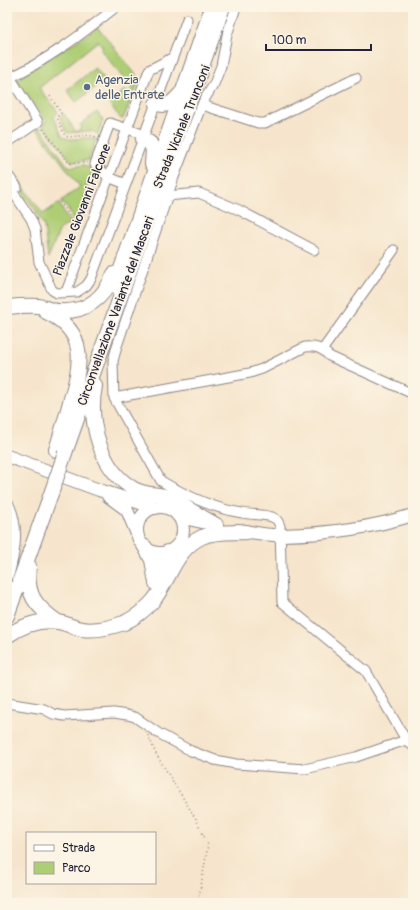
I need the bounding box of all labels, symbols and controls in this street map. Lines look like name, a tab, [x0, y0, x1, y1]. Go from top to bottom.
scale bar	[266, 26, 371, 52]
text: 100 m	[272, 33, 307, 48]
street label: Strada Vicinale Trunconi	[150, 63, 214, 191]
place label: Agenzia delle Entrate	[95, 72, 165, 103]
marker: Agenzia delle Entrate	[82, 82, 92, 92]
street label: Piazzale Giovanni Falcone	[49, 141, 115, 278]
street label: Circonvallazione Variante del Mascari	[74, 214, 158, 408]
legend	[26, 832, 156, 884]
text: Strada	[62, 841, 96, 856]
text: Parco	[62, 861, 91, 876]

